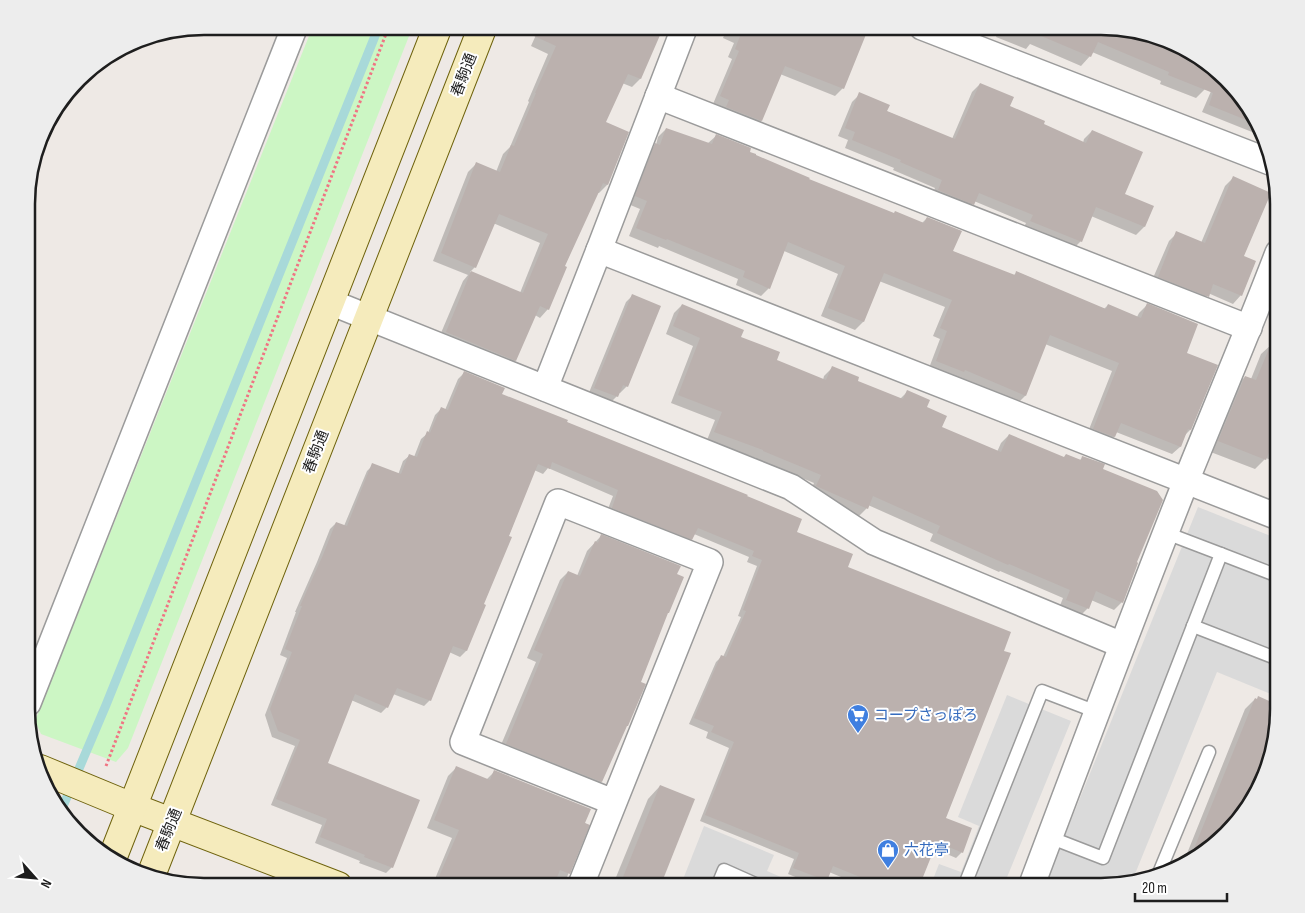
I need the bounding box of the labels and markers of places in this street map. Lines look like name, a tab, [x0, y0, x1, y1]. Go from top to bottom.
supermarket icon: コープさっぽろ	[846, 703, 870, 734]
place label: コープさっぽろ	[874, 706, 978, 725]
shop icon: 六花亭	[876, 838, 900, 869]
place label: 六花亭	[904, 841, 949, 860]

